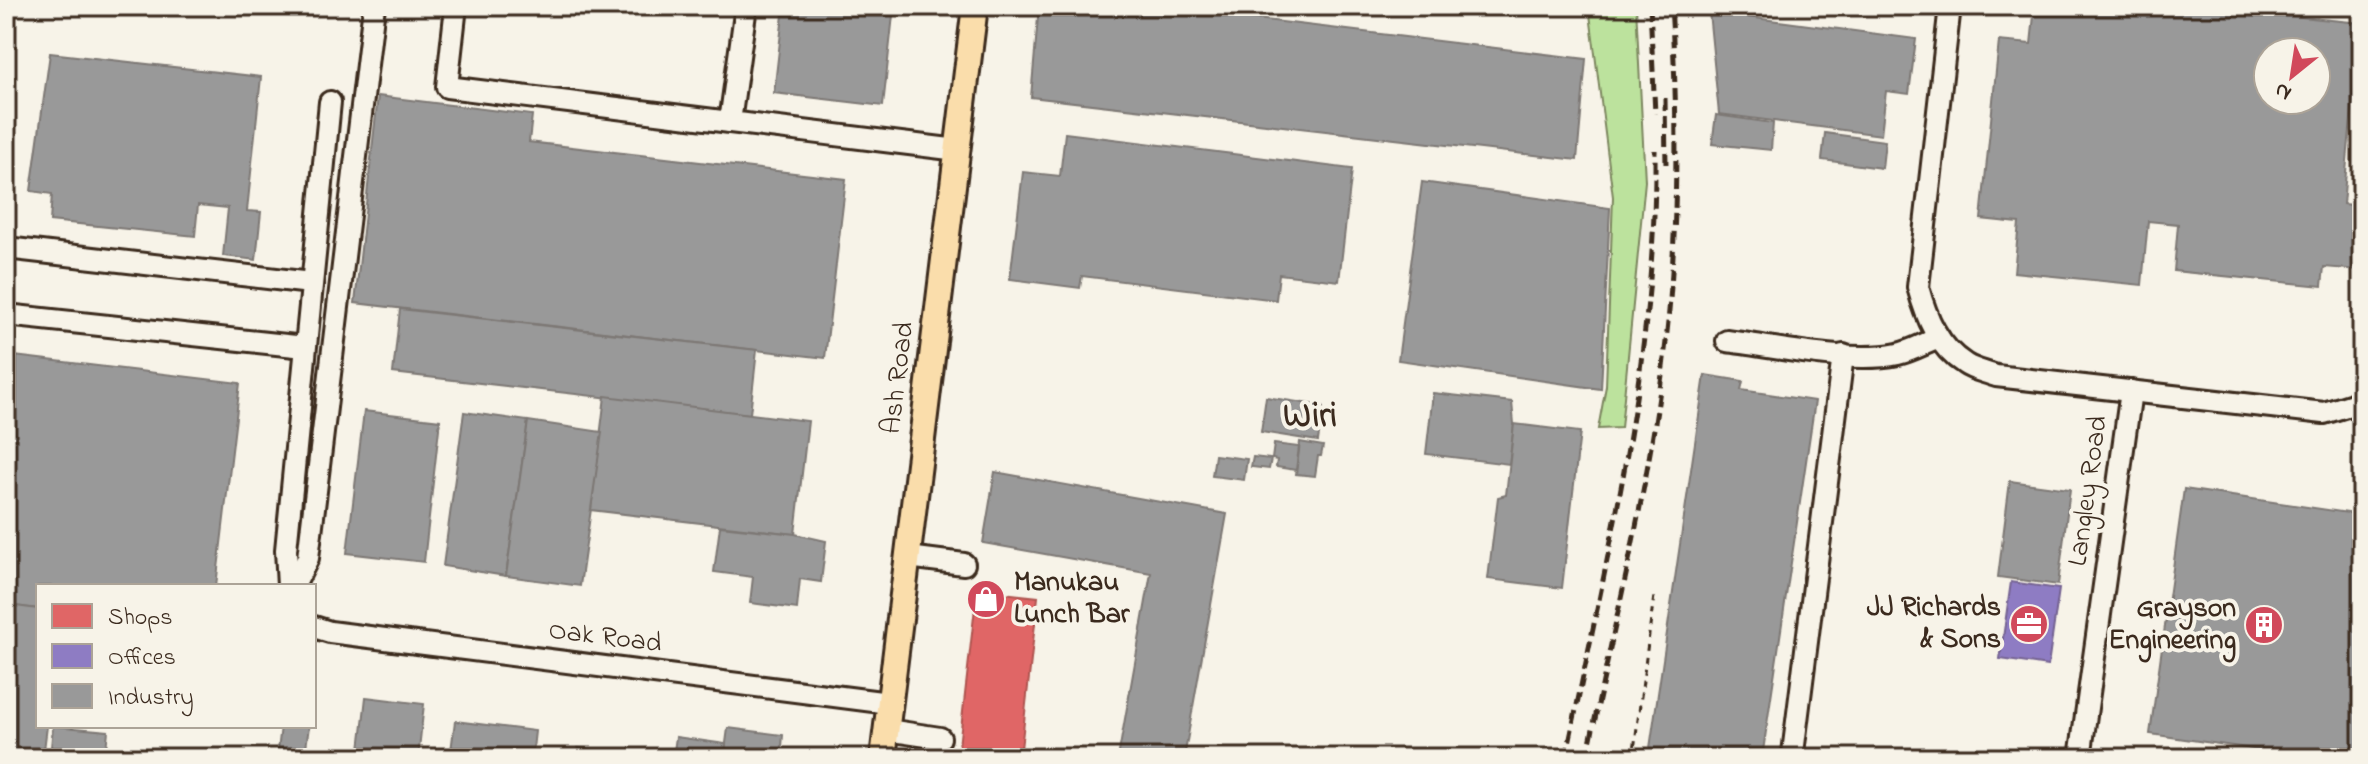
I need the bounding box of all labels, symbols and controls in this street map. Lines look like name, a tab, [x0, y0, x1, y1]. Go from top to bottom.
north arrow	[2252, 36, 2332, 116]
text: N	[2269, 73, 2298, 108]
street label: Ash Road	[872, 319, 926, 436]
district label: Wiri	[1283, 391, 1337, 444]
street label: Langley Road	[2058, 413, 2120, 569]
place label: Manukau Lunch Bar	[1014, 563, 1131, 636]
shop icon: Manukau Lunch Bar	[965, 578, 1007, 620]
legend	[36, 584, 316, 728]
place label: JJ Richards & Sons	[1867, 588, 2001, 661]
place label: Grayson Engineering	[2109, 589, 2236, 663]
text: Shops	[108, 601, 173, 636]
office icon: JJ Richards & Sons	[2008, 603, 2050, 645]
building icon: Grayson Engineering	[2243, 604, 2285, 646]
street label: Oak Road	[546, 611, 664, 665]
text: Offices	[108, 641, 176, 676]
text: Industry	[108, 681, 194, 717]

